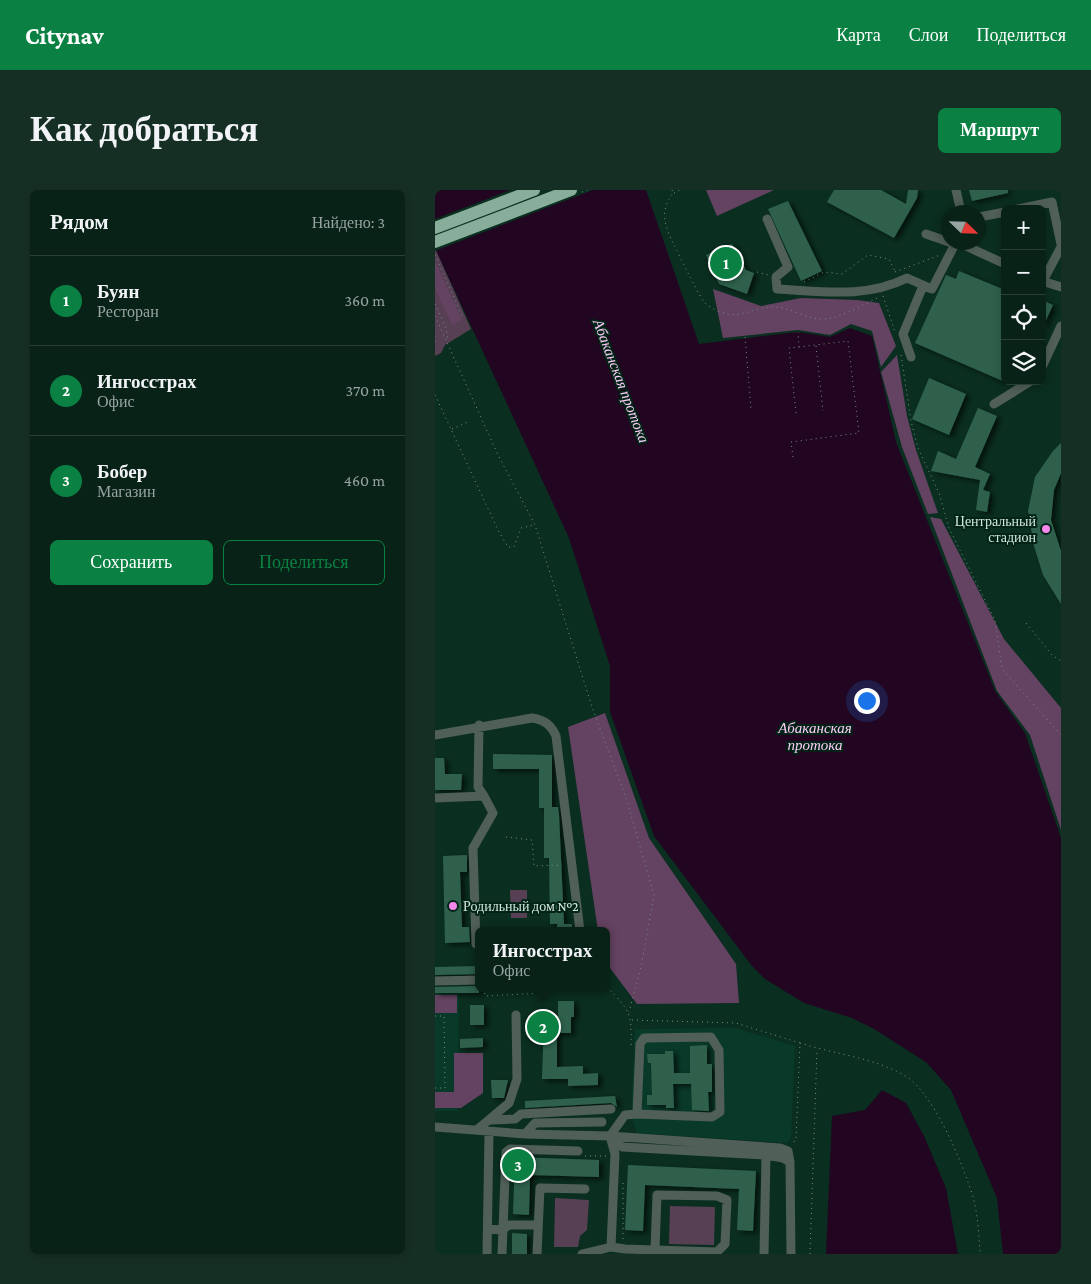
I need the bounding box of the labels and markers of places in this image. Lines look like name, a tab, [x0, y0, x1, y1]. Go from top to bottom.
pin: 1	[710, 244, 742, 282]
place label: Центральный стадион	[955, 513, 1037, 545]
marker: Центральный стадион	[1040, 523, 1052, 535]
place label: Родильный дом №2	[463, 898, 579, 914]
marker: Родильный дом №2	[447, 900, 459, 912]
pin: 2	[527, 1008, 559, 1046]
pin: 3	[502, 1146, 534, 1184]

